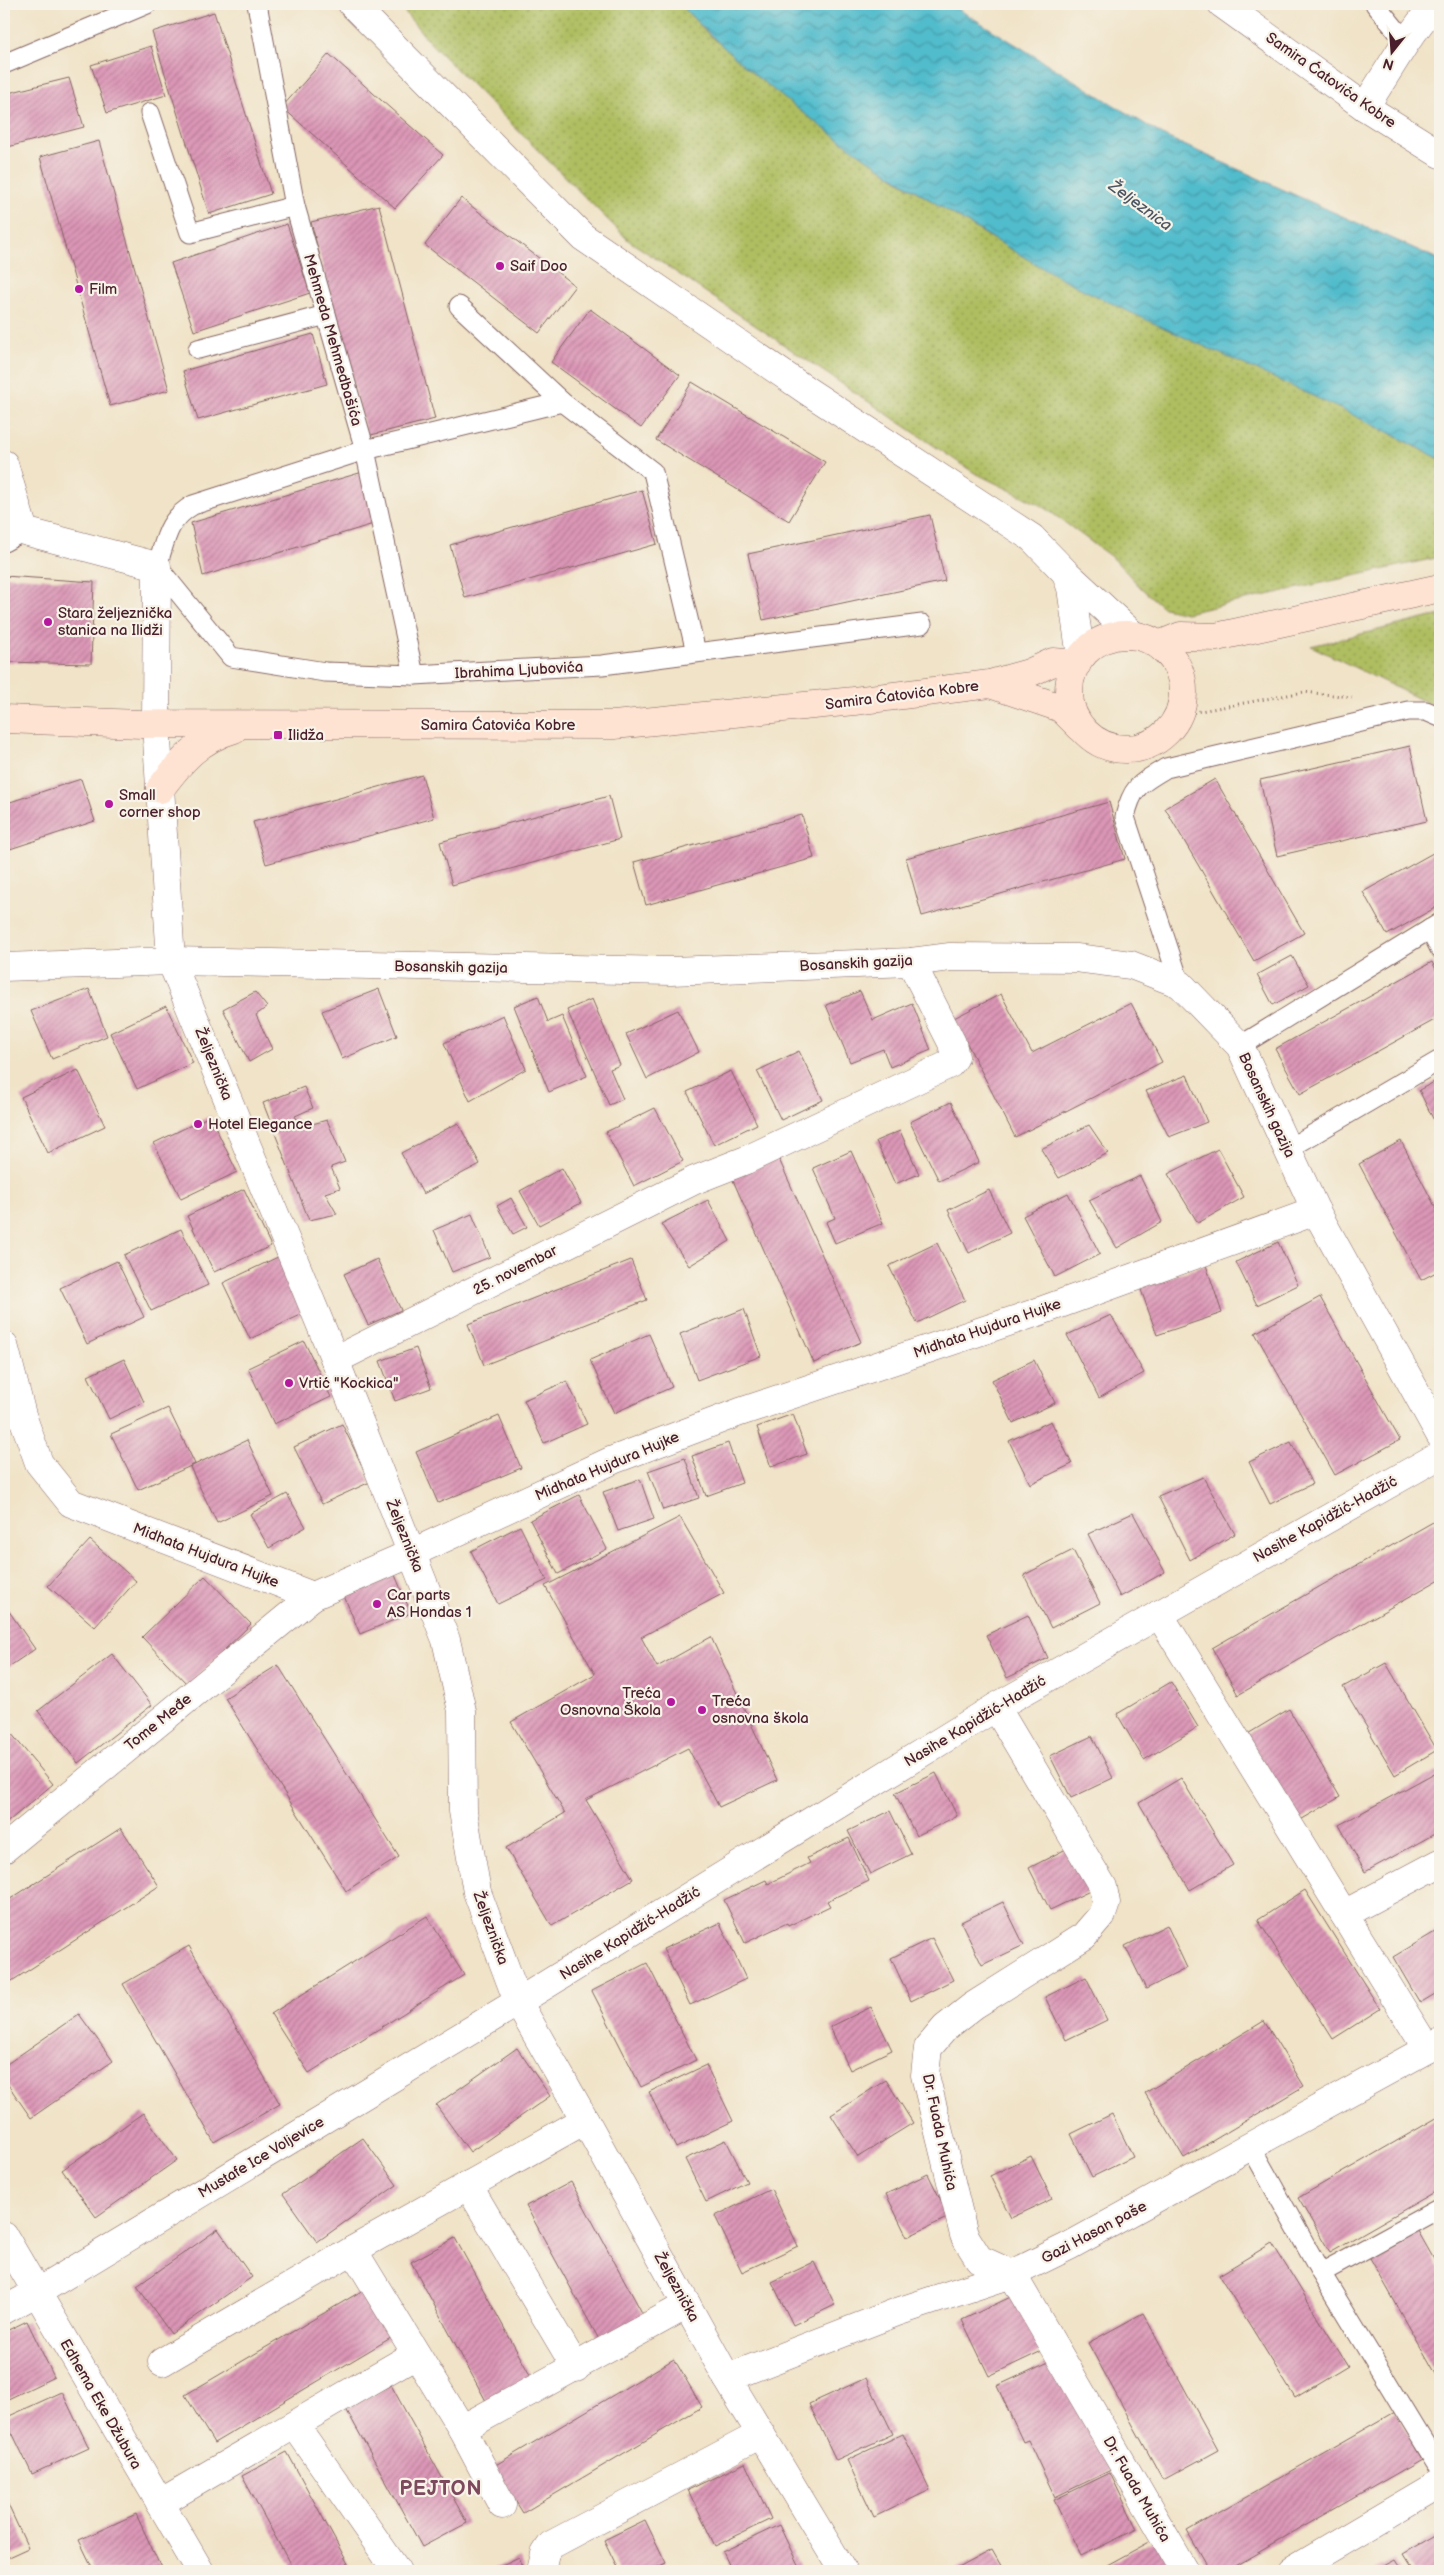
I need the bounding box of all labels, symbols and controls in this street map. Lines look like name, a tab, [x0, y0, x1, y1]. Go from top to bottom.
street label: Samira Ćatovića Kobre	[1262, 28, 1400, 133]
north arrow	[1366, 28, 1416, 78]
text: N	[1381, 54, 1396, 74]
water label: Željeznica	[1104, 175, 1176, 235]
street label: Mehmeda Mehmedbašića	[299, 252, 366, 428]
place label: Saif Doo	[510, 257, 568, 276]
marker: Saif Doo	[494, 260, 506, 272]
place label: Film	[89, 280, 117, 299]
marker: Film	[73, 283, 85, 295]
place label: Stara željeznička stanica na Ilidži	[58, 604, 172, 640]
marker: Stara željeznička stanica na Ilidži	[42, 616, 54, 628]
street label: Ibrahima Ljubovića	[454, 658, 584, 683]
street label: Samira Ćatovića Kobre	[824, 677, 980, 714]
street label: Samira Ćatovića Kobre	[421, 716, 575, 735]
place label: Ilidža	[288, 726, 324, 745]
marker: Ilidža	[272, 729, 284, 741]
place label: Small corner shop	[119, 786, 201, 822]
marker: Small corner shop	[103, 798, 115, 810]
street label: Bosanskih gazija	[799, 951, 913, 976]
street label: Bosanskih gazija	[394, 957, 508, 978]
street label: Željeznička	[190, 1024, 237, 1103]
street label: Bosanskih gazija	[1234, 1050, 1299, 1161]
place label: Hotel Elegance	[208, 1115, 312, 1134]
marker: Hotel Elegance	[192, 1118, 204, 1130]
street label: 25. novembar	[470, 1241, 561, 1300]
street label: Midhata Hujdura Hujke	[911, 1294, 1064, 1363]
place label: Vrtić "Kockica"	[299, 1374, 399, 1393]
marker: Vrtić "Kockica"	[283, 1377, 295, 1389]
street label: Midhata Hujdura Hujke	[532, 1427, 682, 1505]
street label: Nasihe Kapidžić-Hadžić	[1250, 1472, 1401, 1567]
street label: Željeznička	[381, 1496, 428, 1575]
street label: Midhata Hujdura Hujke	[130, 1519, 282, 1592]
place label: Car parts AS Hondas 1	[387, 1586, 472, 1622]
marker: Car parts AS Hondas 1	[371, 1598, 383, 1610]
street label: Nasihe Kapidžić-Hadžić	[901, 1671, 1050, 1771]
place label: Treća Osnovna Škola	[560, 1684, 661, 1720]
street label: Tome Međe	[121, 1690, 196, 1755]
place label: Treća osnovna škola	[712, 1692, 809, 1728]
marker: Treća Osnovna Škola	[665, 1696, 677, 1708]
marker: Treća osnovna škola	[696, 1704, 708, 1716]
street label: Nasihe Kapidžić-Hadžić	[556, 1882, 704, 1985]
street label: Željeznička	[468, 1888, 513, 1967]
street label: Dr. Fuada Muhića	[918, 2072, 961, 2192]
street label: Mustafe Ice Voljevice	[195, 2112, 328, 2203]
street label: Gazi Hasan paše	[1038, 2197, 1150, 2268]
street label: Željeznička	[649, 2248, 703, 2325]
street label: Edhema Eke Džubura	[55, 2336, 146, 2473]
street label: Dr. Fuada Muhića	[1099, 2433, 1175, 2545]
district label: PEJTON	[400, 2477, 482, 2501]

